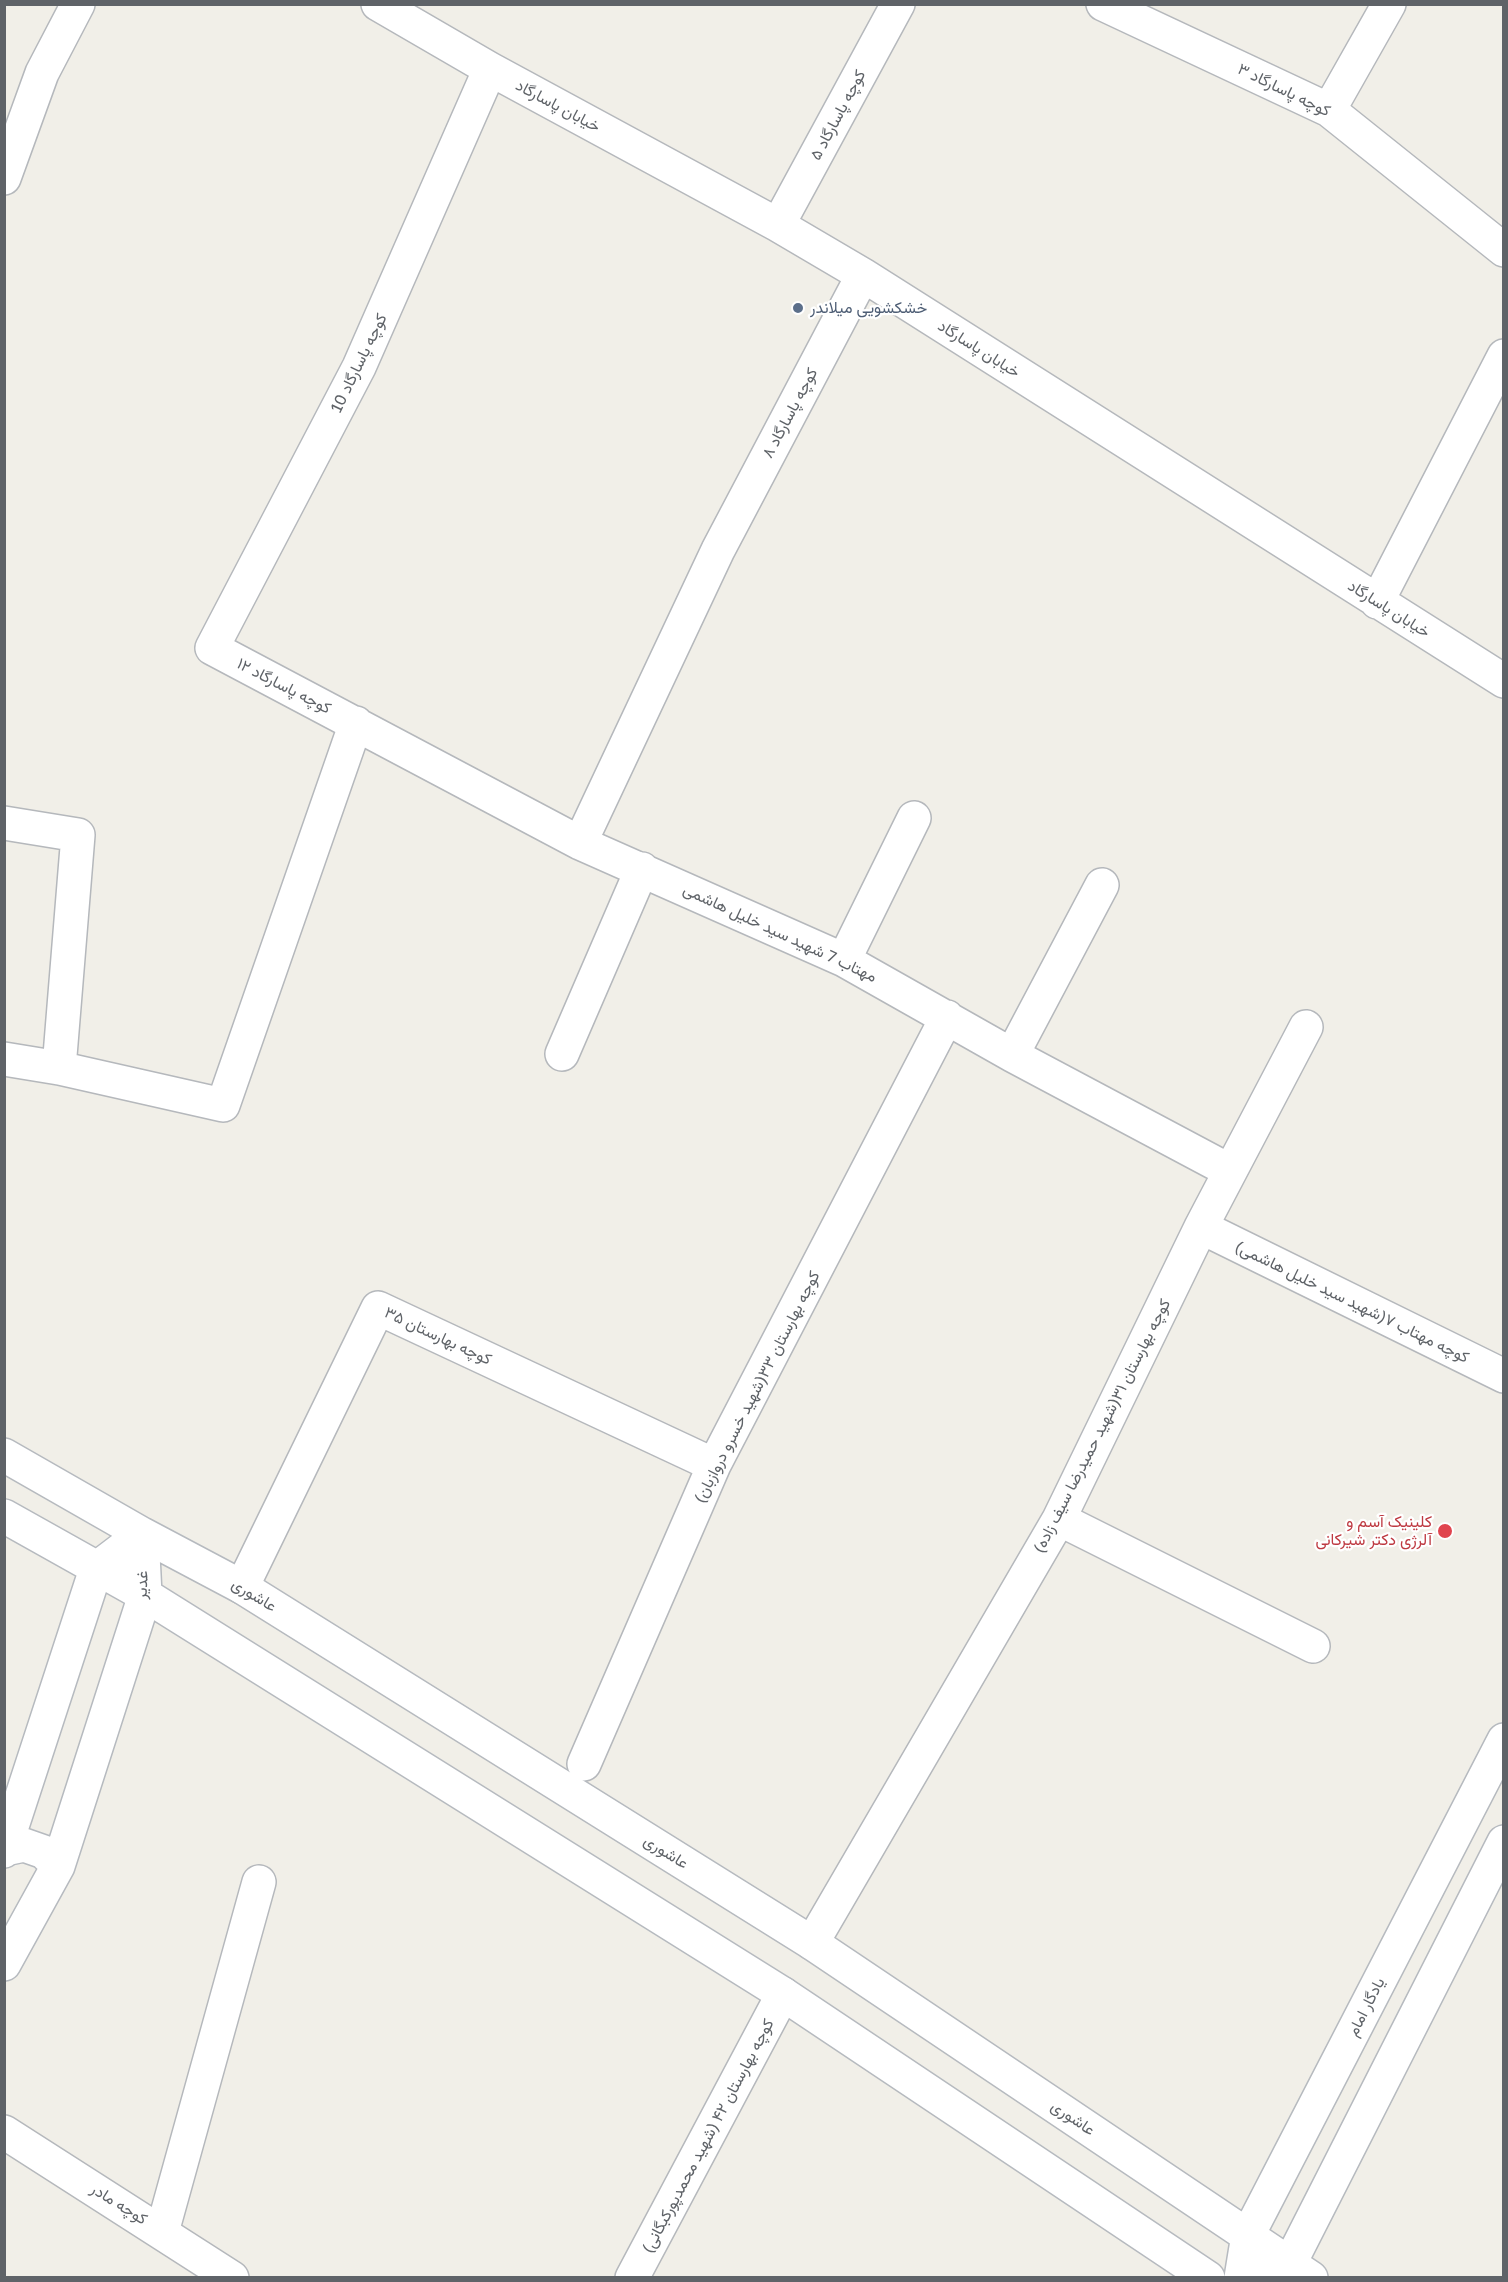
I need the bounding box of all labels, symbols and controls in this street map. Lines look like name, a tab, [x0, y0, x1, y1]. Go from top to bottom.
street label: کوچه پاسارگاد ۳	[1235, 59, 1333, 121]
street label: کوچه پاسارگاد ۵	[806, 67, 870, 163]
street label: خیابان پاسارگاد	[512, 76, 604, 136]
place label: خشکشویی میلاندر	[810, 298, 927, 318]
marker: خشکشویی میلاندر	[791, 301, 805, 315]
street label: کوچه پاسارگاد 10	[327, 310, 391, 416]
street label: خیابان پاسارگاد	[934, 316, 1024, 382]
street label: کوچه پاسارگاد ۸	[758, 365, 822, 461]
street label: خیابان پاسارگاد	[1344, 576, 1434, 642]
street label: کوچه پاسارگاد ۱۲	[234, 654, 334, 718]
street label: مهتاب 7 شهید سید خلیل هاشمی	[680, 880, 880, 986]
street label: کوچه مهتاب ۷(شهید سید خلیل هاشمی)	[1232, 1237, 1472, 1367]
street label: کوچه بهارستان ۳۳(شهید خسرو دروازبان)	[690, 1268, 824, 1506]
street label: کوچه بهارستان ۳۱(شهید حمیدرضا سیف زاده)	[1029, 1296, 1175, 1556]
street label: کوچه بهارستان ۳۵	[381, 1303, 495, 1369]
place label: کلینیک آسم و آلرژی دکتر شیرکانی	[1316, 1512, 1432, 1550]
marker: کلینیک آسم و آلرژی دکتر شیرکانی	[1436, 1522, 1454, 1540]
street label: غدیر	[132, 1570, 152, 1600]
street label: عاشوری	[228, 1574, 280, 1616]
street label: عاشوری	[640, 1831, 692, 1873]
street label: یادگار امام	[1343, 1974, 1389, 2040]
street label: کوچه بهارستان ۴۲ (شهید محمدپورکبگانی)	[638, 2016, 778, 2256]
street label: عاشوری	[1047, 2096, 1099, 2140]
street label: کوچه مادر	[87, 2179, 151, 2229]

